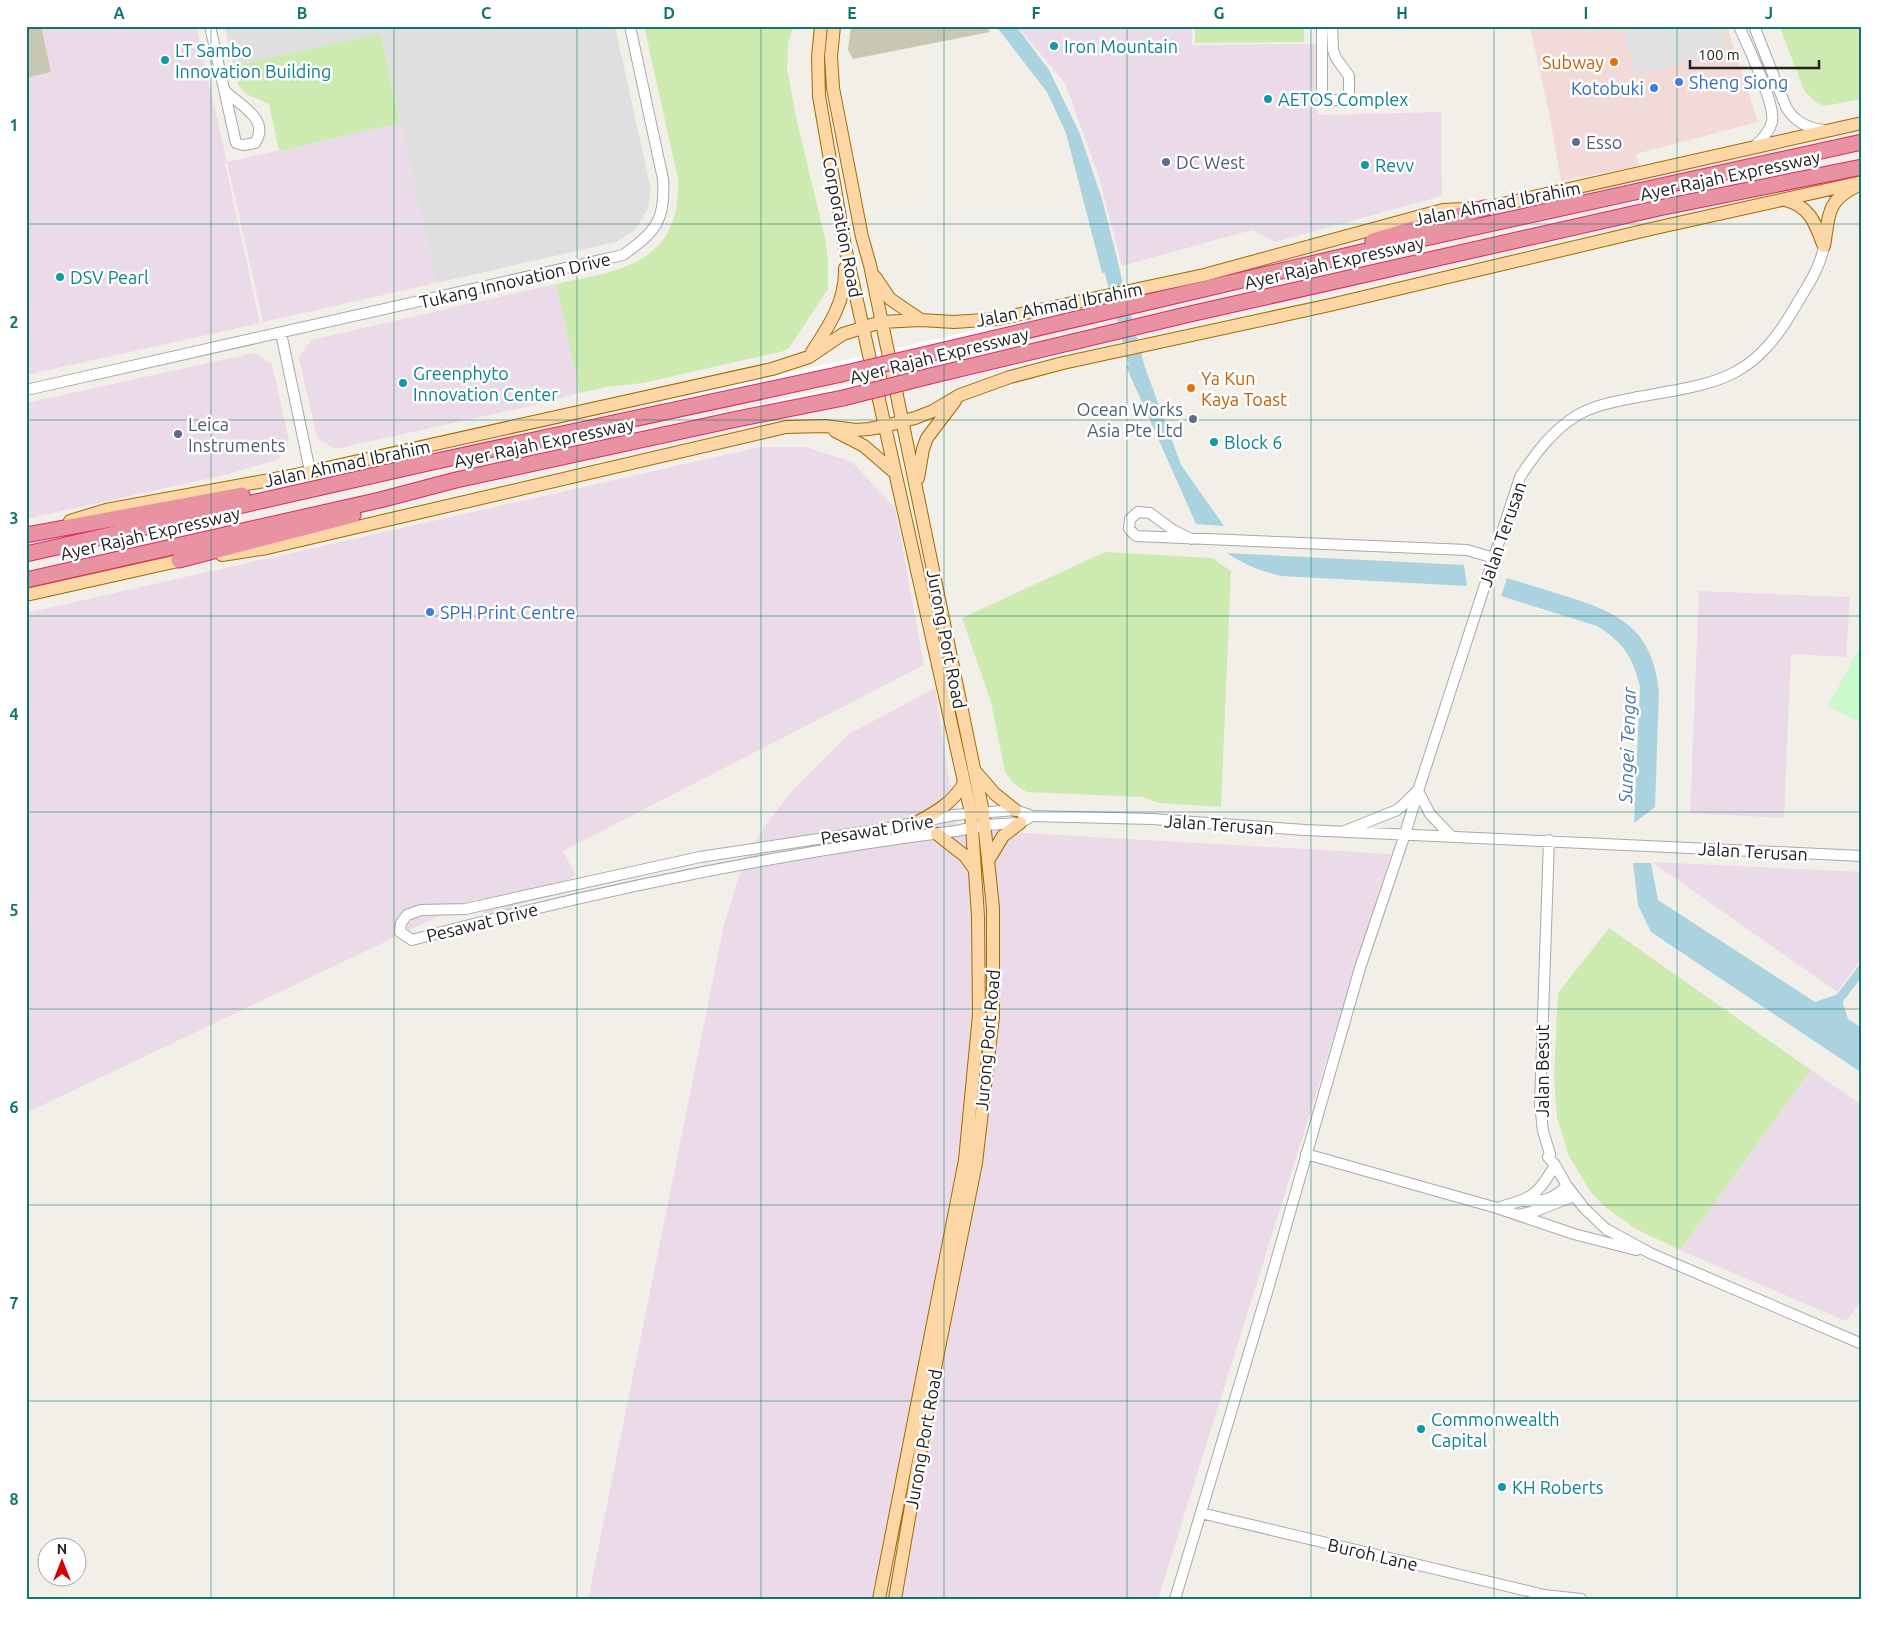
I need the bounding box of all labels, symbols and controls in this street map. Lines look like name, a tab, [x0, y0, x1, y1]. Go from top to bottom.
text: A	[113, 4, 125, 22]
text: B	[297, 4, 307, 22]
text: C	[481, 4, 491, 22]
text: D	[663, 4, 675, 22]
text: E	[847, 4, 857, 22]
text: F	[1032, 4, 1041, 22]
text: G	[1213, 4, 1225, 22]
text: H	[1396, 4, 1408, 22]
text: I	[1584, 4, 1588, 22]
text: J	[1765, 4, 1773, 22]
place label: Iron Mountain	[1064, 36, 1178, 56]
scale bar	[1690, 38, 1819, 70]
place label: LT Sambo Innovation Building	[175, 40, 331, 81]
marker: Iron Mountain	[1048, 40, 1060, 52]
text: 100 m	[1698, 46, 1740, 63]
place label: Subway	[1542, 52, 1604, 72]
marker: LT Sambo Innovation Building	[159, 54, 171, 66]
marker: Subway	[1608, 56, 1620, 68]
place label: Sheng Siong	[1689, 72, 1788, 92]
marker: Sheng Siong	[1673, 76, 1685, 88]
place label: Kotobuki	[1571, 78, 1644, 98]
marker: Kotobuki	[1648, 82, 1660, 94]
place label: AETOS Complex	[1278, 89, 1408, 109]
marker: AETOS Complex	[1262, 93, 1274, 105]
text: 1	[9, 116, 19, 134]
place label: Esso	[1586, 132, 1622, 152]
marker: Esso	[1570, 136, 1582, 148]
street label: Ayer Rajah Expressway	[1638, 146, 1822, 204]
place label: DC West	[1176, 152, 1245, 172]
street label: Corporation Road	[820, 155, 866, 299]
place label: Revv	[1375, 155, 1414, 175]
marker: DC West	[1160, 156, 1172, 168]
marker: Revv	[1359, 159, 1371, 171]
street label: Jalan Ahmad Ibrahim	[1412, 177, 1582, 229]
street label: Ayer Rajah Expressway	[1242, 232, 1426, 292]
street label: Tukang Innovation Drive	[418, 248, 612, 312]
place label: DSV Pearl	[70, 267, 149, 287]
marker: DSV Pearl	[54, 271, 66, 283]
street label: Jalan Ahmad Ibrahim	[974, 278, 1144, 330]
text: 2	[9, 313, 19, 331]
street label: Ayer Rajah Expressway	[847, 323, 1031, 387]
place label: Greenphyto Innovation Center	[413, 363, 558, 404]
place label: Ya Kun Kaya Toast	[1201, 368, 1287, 409]
marker: Greenphyto Innovation Center	[397, 377, 409, 389]
marker: Ya Kun Kaya Toast	[1185, 382, 1197, 394]
place label: Ocean Works Asia Pte Ltd	[1076, 399, 1183, 440]
street label: Ayer Rajah Expressway	[452, 413, 636, 471]
marker: Ocean Works Asia Pte Ltd	[1187, 413, 1199, 425]
place label: Leica Instruments	[188, 414, 286, 455]
marker: Leica Instruments	[172, 428, 184, 440]
place label: Block 6	[1224, 432, 1282, 452]
street label: Jalan Ahmad Ibrahim	[262, 436, 432, 490]
marker: Block 6	[1208, 436, 1220, 448]
street label: Jalan Terusan	[1475, 479, 1529, 589]
street label: Ayer Rajah Expressway	[58, 503, 242, 563]
text: 3	[9, 509, 19, 527]
street label: Jurong Port Road	[924, 567, 970, 711]
place label: SPH Print Centre	[440, 602, 575, 622]
marker: SPH Print Centre	[424, 606, 436, 618]
water label: Sungei Tengar	[1614, 686, 1640, 805]
text: 4	[9, 705, 19, 723]
street label: Pesawat Drive	[819, 810, 935, 848]
street label: Jalan Terusan	[1163, 810, 1275, 838]
street label: Jalan Terusan	[1698, 838, 1808, 864]
street label: Pesawat Drive	[424, 898, 540, 946]
text: 5	[9, 901, 19, 919]
street label: Jurong Port Road	[971, 968, 1003, 1112]
street label: Jalan Besut	[1532, 1024, 1552, 1118]
text: 6	[9, 1098, 19, 1116]
text: 7	[9, 1294, 19, 1312]
street label: Jurong Port Road	[901, 1367, 945, 1511]
place label: Commonwealth Capital	[1431, 1409, 1560, 1450]
marker: Commonwealth Capital	[1415, 1423, 1427, 1435]
place label: KH Roberts	[1512, 1477, 1604, 1497]
marker: KH Roberts	[1496, 1481, 1508, 1493]
text: 8	[9, 1490, 19, 1508]
street label: Buroh Lane	[1326, 1534, 1420, 1574]
north arrow	[38, 1538, 88, 1588]
text: N	[57, 1541, 67, 1557]

